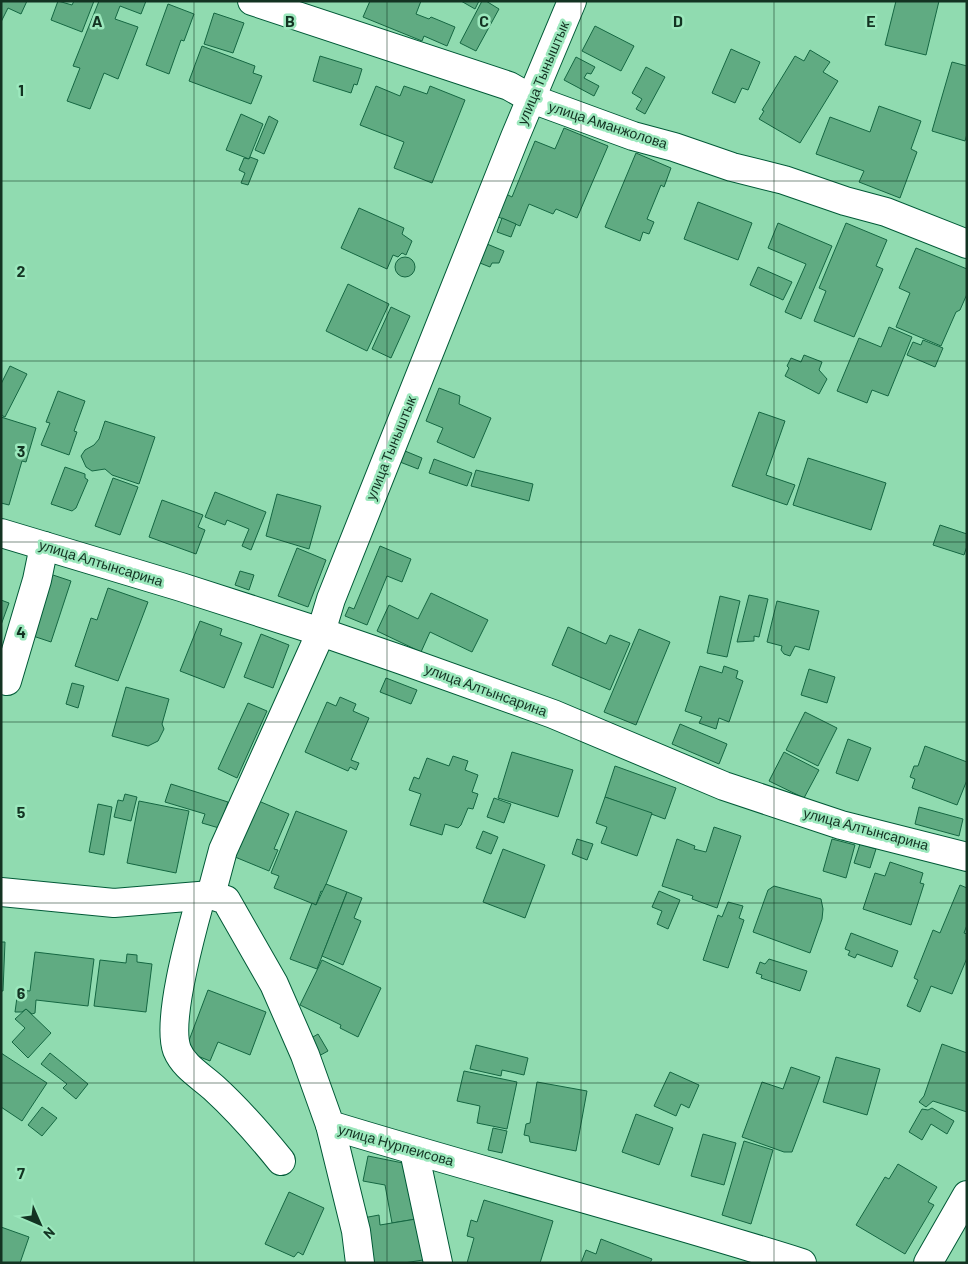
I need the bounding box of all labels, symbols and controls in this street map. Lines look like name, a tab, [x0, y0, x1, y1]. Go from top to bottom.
text: A	[92, 11, 103, 30]
text: B	[285, 11, 295, 30]
text: C	[479, 11, 489, 30]
text: D	[673, 11, 683, 30]
text: E	[866, 11, 876, 30]
street label: улица Тыныштык	[513, 18, 572, 127]
text: 1	[18, 80, 24, 99]
street label: улица Аманжолова	[547, 97, 670, 152]
text: 2	[17, 261, 26, 280]
street label: улица Тыныштык	[362, 392, 420, 502]
text: 3	[17, 441, 25, 460]
street label: улица Алтынсарина	[37, 536, 165, 590]
text: 4	[16, 622, 26, 641]
street label: улица Алтынсарина	[423, 659, 550, 720]
text: 5	[17, 802, 26, 821]
street label: улица Алтынсарина	[802, 804, 931, 853]
text: 6	[17, 983, 26, 1002]
street label: улица Нурпеисова	[336, 1120, 456, 1169]
text: 7	[17, 1163, 25, 1182]
north arrow	[15, 1199, 65, 1249]
text: N	[40, 1224, 59, 1243]

